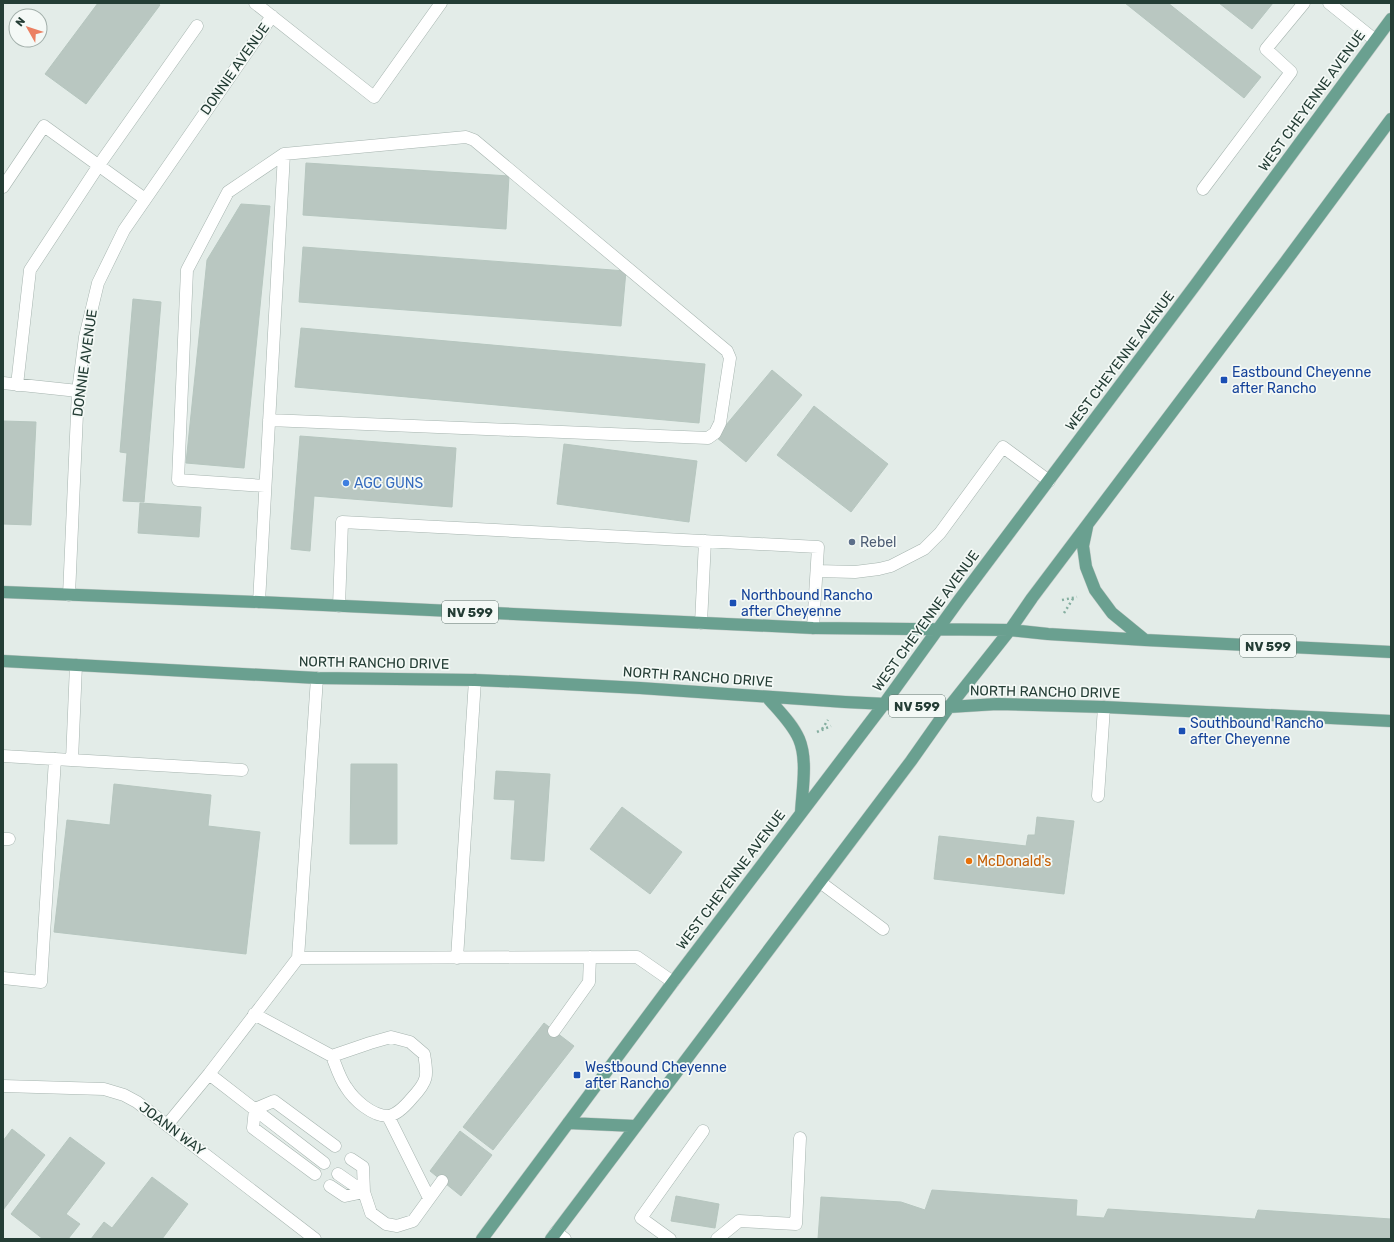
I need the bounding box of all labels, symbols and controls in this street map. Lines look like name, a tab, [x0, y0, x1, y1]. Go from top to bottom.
north arrow	[8, 8, 48, 48]
text: N	[13, 15, 28, 29]
street label: DONNIE AVENUE	[197, 20, 273, 118]
street label: WEST CHEYENNE AVENUE	[1255, 27, 1369, 175]
street label: WEST CHEYENNE AVENUE	[1062, 288, 1178, 434]
street label: DONNIE AVENUE	[69, 308, 101, 418]
place label: Eastbound Cheyenne after Rancho	[1232, 364, 1372, 397]
marker: Eastbound Cheyenne after Rancho	[1219, 375, 1229, 385]
place label: AGC GUNS	[354, 475, 424, 492]
marker: AGC GUNS	[341, 478, 351, 488]
place label: Rebel	[860, 534, 897, 551]
marker: Rebel	[847, 537, 857, 547]
street label: WEST CHEYENNE AVENUE	[869, 547, 983, 695]
place label: Northbound Rancho after Cheyenne	[741, 587, 873, 620]
marker: Northbound Rancho after Cheyenne	[728, 598, 738, 608]
road number: NV 599	[442, 601, 498, 623]
road number: NV 599	[1240, 635, 1296, 657]
street label: NORTH RANCHO DRIVE	[299, 653, 449, 673]
street label: NORTH RANCHO DRIVE	[622, 663, 774, 691]
street label: NORTH RANCHO DRIVE	[970, 682, 1120, 702]
road number: NV 599	[889, 695, 945, 717]
place label: Southbound Rancho after Cheyenne	[1190, 715, 1324, 748]
marker: Southbound Rancho after Cheyenne	[1177, 726, 1187, 736]
street label: WEST CHEYENNE AVENUE	[673, 807, 789, 953]
place label: McDonald's	[977, 853, 1051, 870]
marker: McDonald's	[964, 856, 974, 866]
place label: Westbound Cheyenne after Rancho	[585, 1059, 727, 1092]
marker: Westbound Cheyenne after Rancho	[572, 1070, 582, 1080]
street label: JOANN WAY	[136, 1099, 208, 1159]

